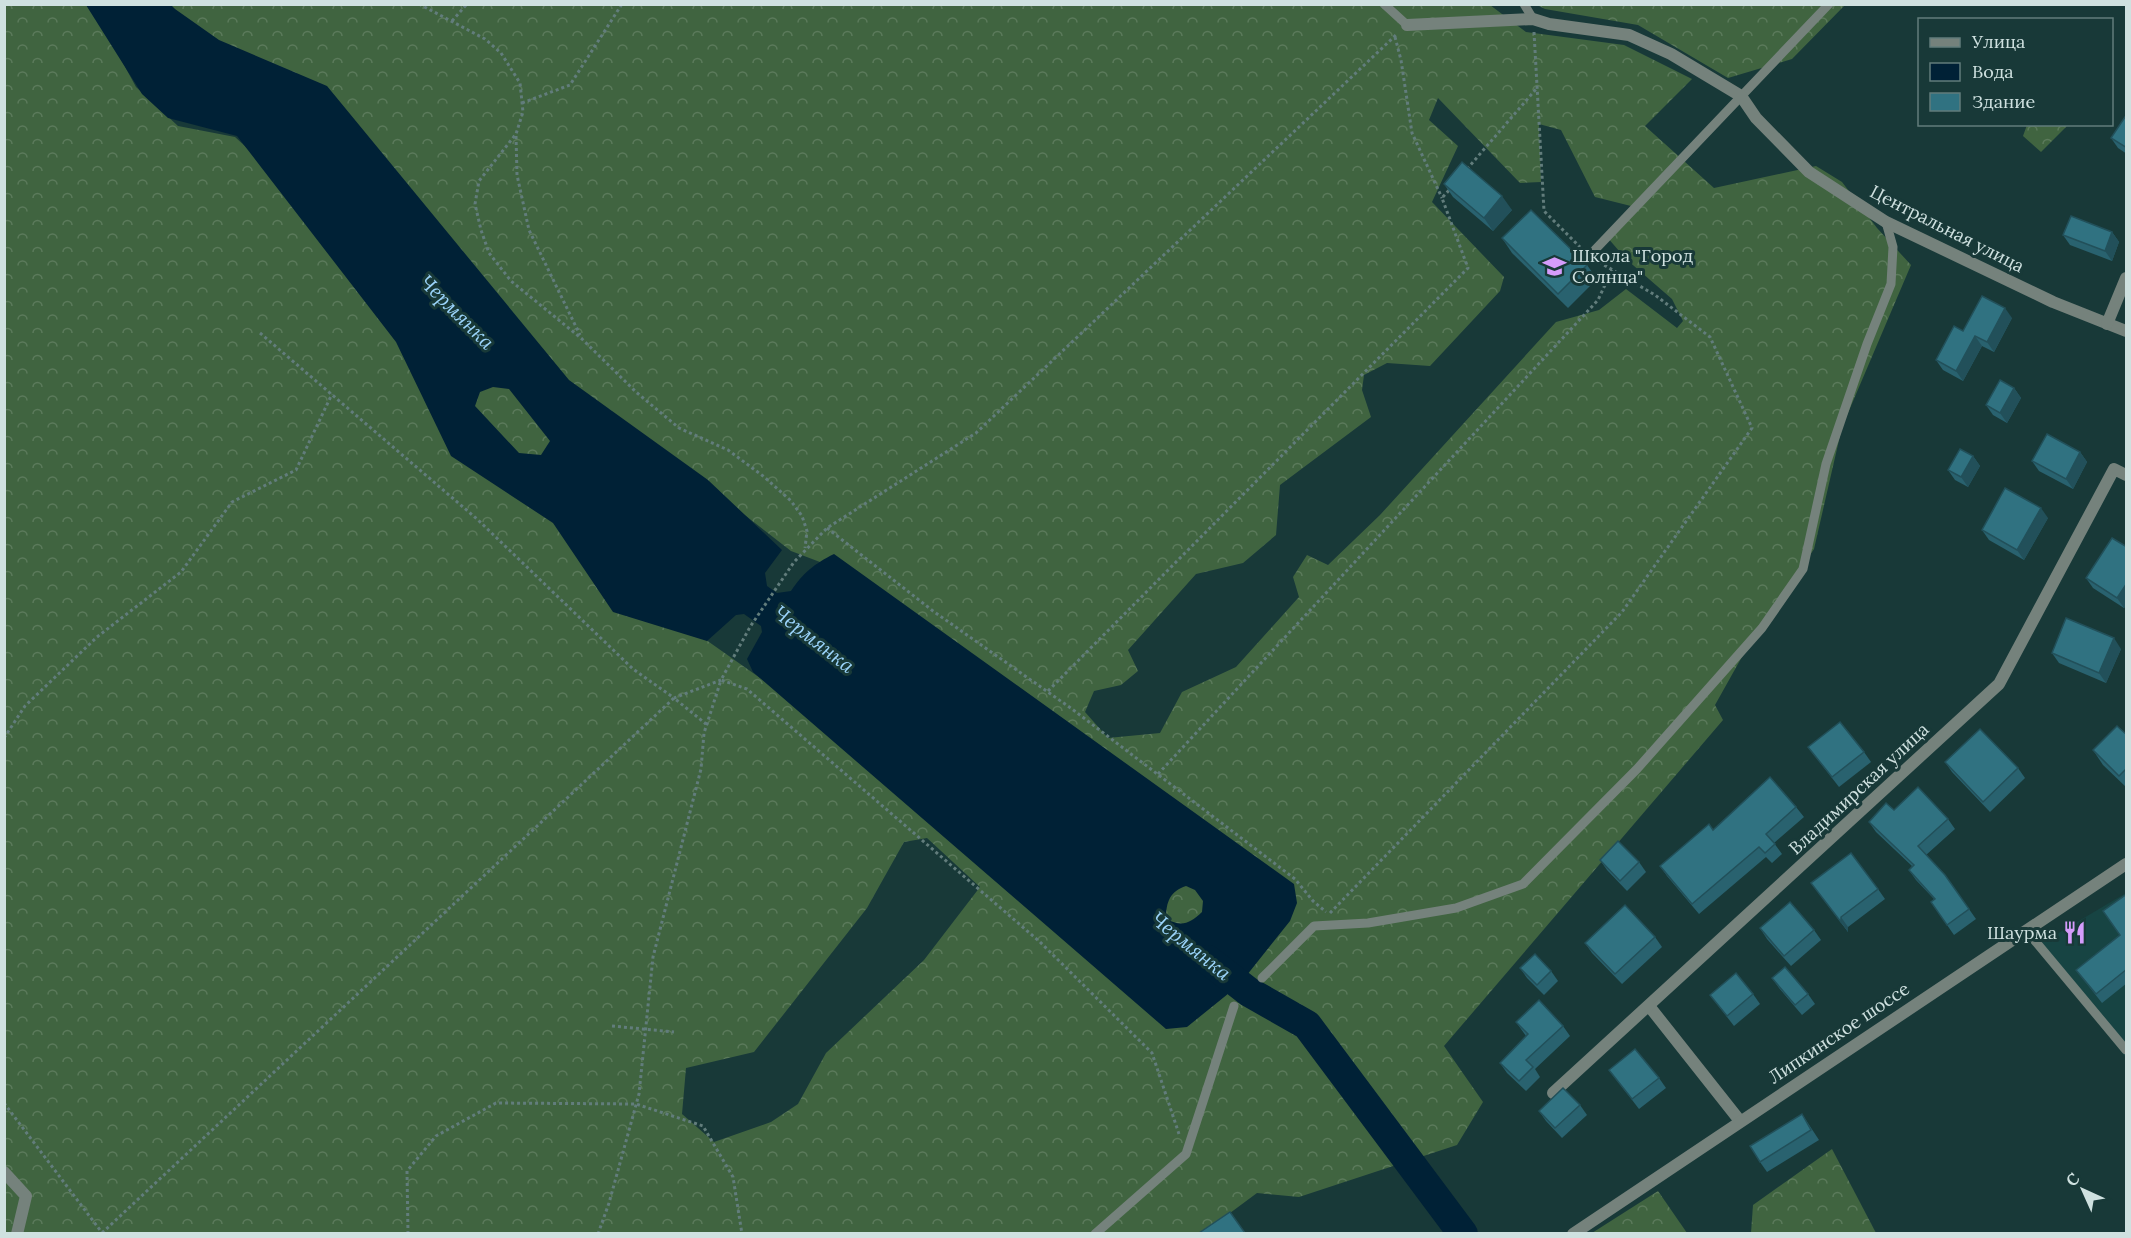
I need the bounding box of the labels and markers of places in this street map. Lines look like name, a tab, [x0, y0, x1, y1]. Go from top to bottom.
place label: Школа "Город Cолнца"	[1572, 244, 1694, 288]
school or university icon: Школа "Город Cолнца"	[1541, 253, 1567, 279]
restaurant icon: Шаурма	[2062, 920, 2088, 946]
place label: Шаурма	[1987, 921, 2057, 944]

